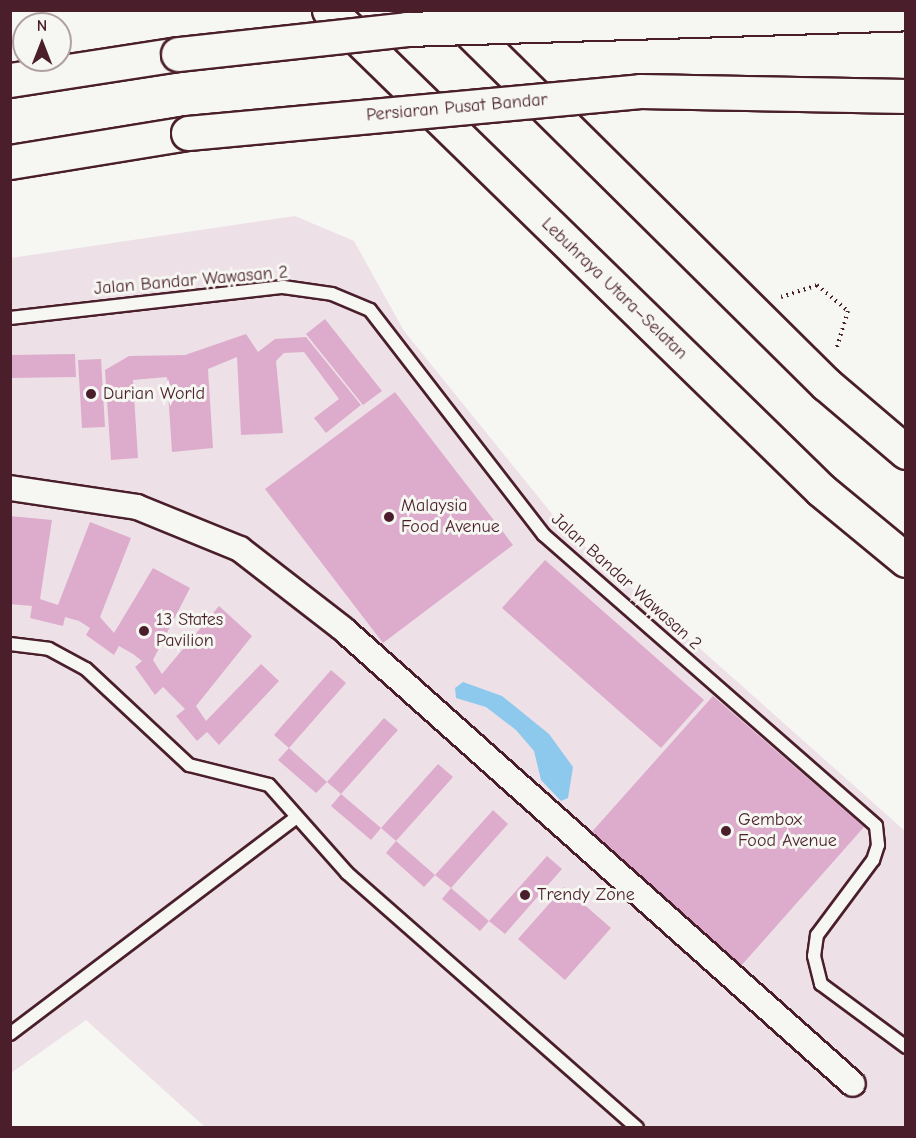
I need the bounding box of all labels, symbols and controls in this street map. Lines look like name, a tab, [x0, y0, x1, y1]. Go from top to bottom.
north arrow	[12, 12, 72, 72]
text: N	[37, 17, 47, 35]
street label: Persiaran Pusat Bandar	[365, 89, 549, 127]
street label: Lebuhraya Utara–Selatan	[536, 214, 692, 364]
street label: Jalan Bandar Wawasan 2	[93, 262, 289, 300]
place label: Durian World	[103, 383, 205, 405]
marker: Durian World	[84, 387, 98, 401]
place label: Malaysia Food Avenue	[401, 496, 500, 538]
street label: Jalan Bandar Wawasan 2	[546, 509, 706, 655]
marker: Malaysia Food Avenue	[382, 510, 396, 524]
place label: 13 States Pavilion	[156, 610, 223, 652]
marker: 13 States Pavilion	[137, 624, 151, 638]
place label: Gembox Food Avenue	[738, 810, 837, 852]
marker: Gembox Food Avenue	[719, 824, 733, 838]
place label: Trendy Zone	[537, 884, 635, 906]
marker: Trendy Zone	[518, 888, 532, 902]

